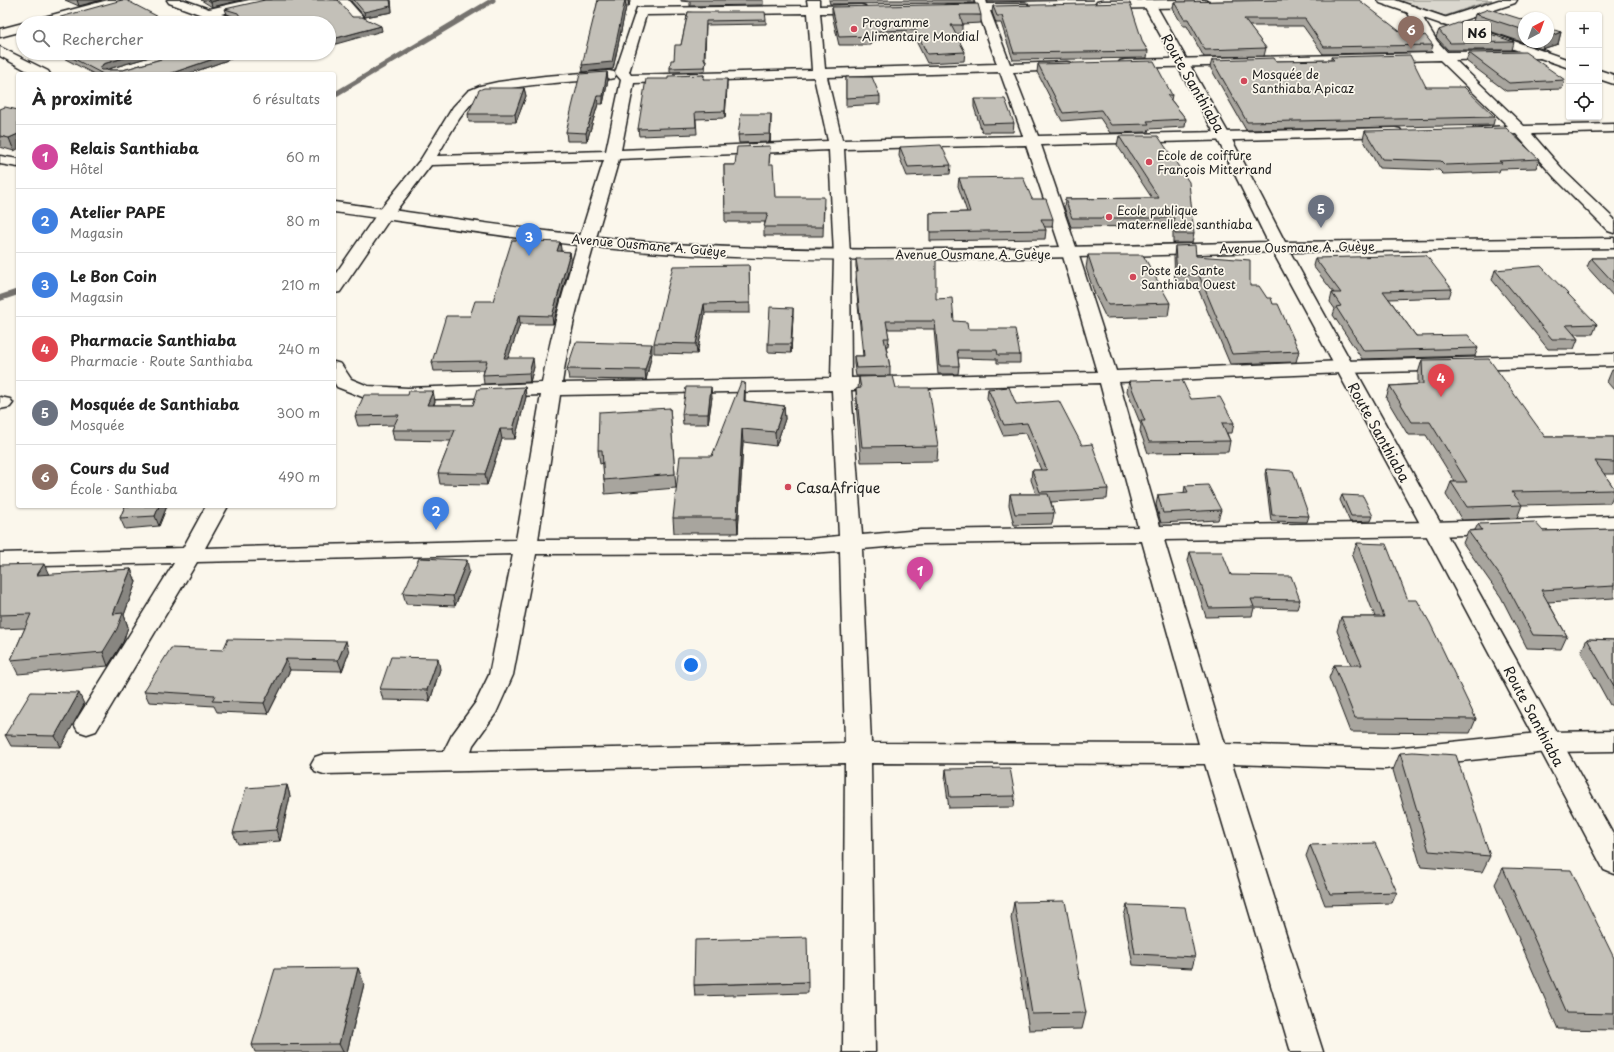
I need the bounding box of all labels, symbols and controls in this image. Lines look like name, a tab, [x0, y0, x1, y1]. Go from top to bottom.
north arrow	[1518, 12, 1554, 48]
map controls	[1566, 12, 1602, 120]
button: +	[1566, 12, 1602, 48]
place label: Programme Alimentaire Mondial	[862, 13, 979, 45]
search box	[16, 16, 336, 60]
pin: 6	[1398, 16, 1424, 49]
road number: N6	[1463, 21, 1491, 43]
marker: Programme Alimentaire Mondial	[849, 24, 859, 34]
icon: search	[30, 27, 52, 49]
text: Rechercher	[62, 27, 143, 50]
street label: Route Santhiaba	[1156, 30, 1230, 137]
button: −	[1566, 48, 1602, 84]
place label: Mosquée de Santhiaba Apicaz	[1252, 65, 1354, 97]
marker: Mosquée de Santhiaba Apicaz	[1239, 76, 1249, 86]
button: locate	[1566, 84, 1602, 120]
text: À proximité	[32, 85, 132, 111]
text: 6 résultats	[253, 89, 320, 108]
text: Relais Santhiaba	[70, 136, 199, 159]
place label: Ecole de coiffure François Mitterrand	[1157, 146, 1272, 178]
text: 1	[42, 147, 48, 166]
text: 60 m	[286, 147, 320, 166]
marker: Ecole de coiffure François Mitterrand	[1144, 157, 1154, 167]
text: Hôtel	[70, 159, 103, 178]
pin: 5	[1308, 195, 1334, 228]
text: Atelier PAPE	[70, 200, 166, 223]
place label: Ecole publique maternellede santhiaba	[1117, 201, 1253, 233]
text: 2	[40, 211, 50, 230]
text: 80 m	[286, 211, 320, 230]
marker: Ecole publique maternellede santhiaba	[1104, 212, 1114, 222]
text: Magasin	[70, 223, 123, 242]
pin: 3	[516, 223, 542, 256]
street label: Avenue Ousmane A. Guèye	[571, 229, 728, 261]
street label: Avenue Ousmane A. Guèye	[1219, 237, 1375, 257]
street label: Avenue Ousmane A. Guèye	[895, 245, 1051, 263]
place label: Poste de Sante Santhiaba Ouest	[1141, 261, 1236, 293]
text: Le Bon Coin	[70, 264, 157, 287]
marker: Poste de Sante Santhiaba Ouest	[1128, 272, 1138, 282]
text: 3	[41, 275, 49, 294]
text: 210 m	[281, 275, 320, 294]
text: Magasin	[70, 287, 123, 306]
text: Pharmacie Santhiaba	[70, 328, 237, 351]
text: 4	[41, 339, 49, 358]
text: 240 m	[278, 339, 320, 358]
text: Pharmacie · Route Santhiaba	[70, 351, 253, 370]
pin: 4	[1428, 364, 1454, 397]
street label: Route Santhiaba	[1343, 378, 1415, 486]
text: Mosquée de Santhiaba	[70, 392, 240, 415]
text: 5	[41, 403, 49, 422]
text: 300 m	[276, 403, 320, 422]
text: Mosquée	[70, 415, 125, 434]
text: Cours du Sud	[70, 456, 169, 479]
text: 6	[40, 467, 50, 486]
text: 490 m	[278, 467, 320, 486]
place label: CasaAfrique	[796, 477, 881, 498]
text: École · Santhiaba	[70, 479, 178, 498]
marker: CasaAfrique	[783, 482, 793, 492]
pin: 2	[423, 497, 449, 530]
pin: 1	[907, 557, 933, 590]
your location	[681, 655, 701, 675]
street label: Route Santhiaba	[1499, 662, 1569, 770]

